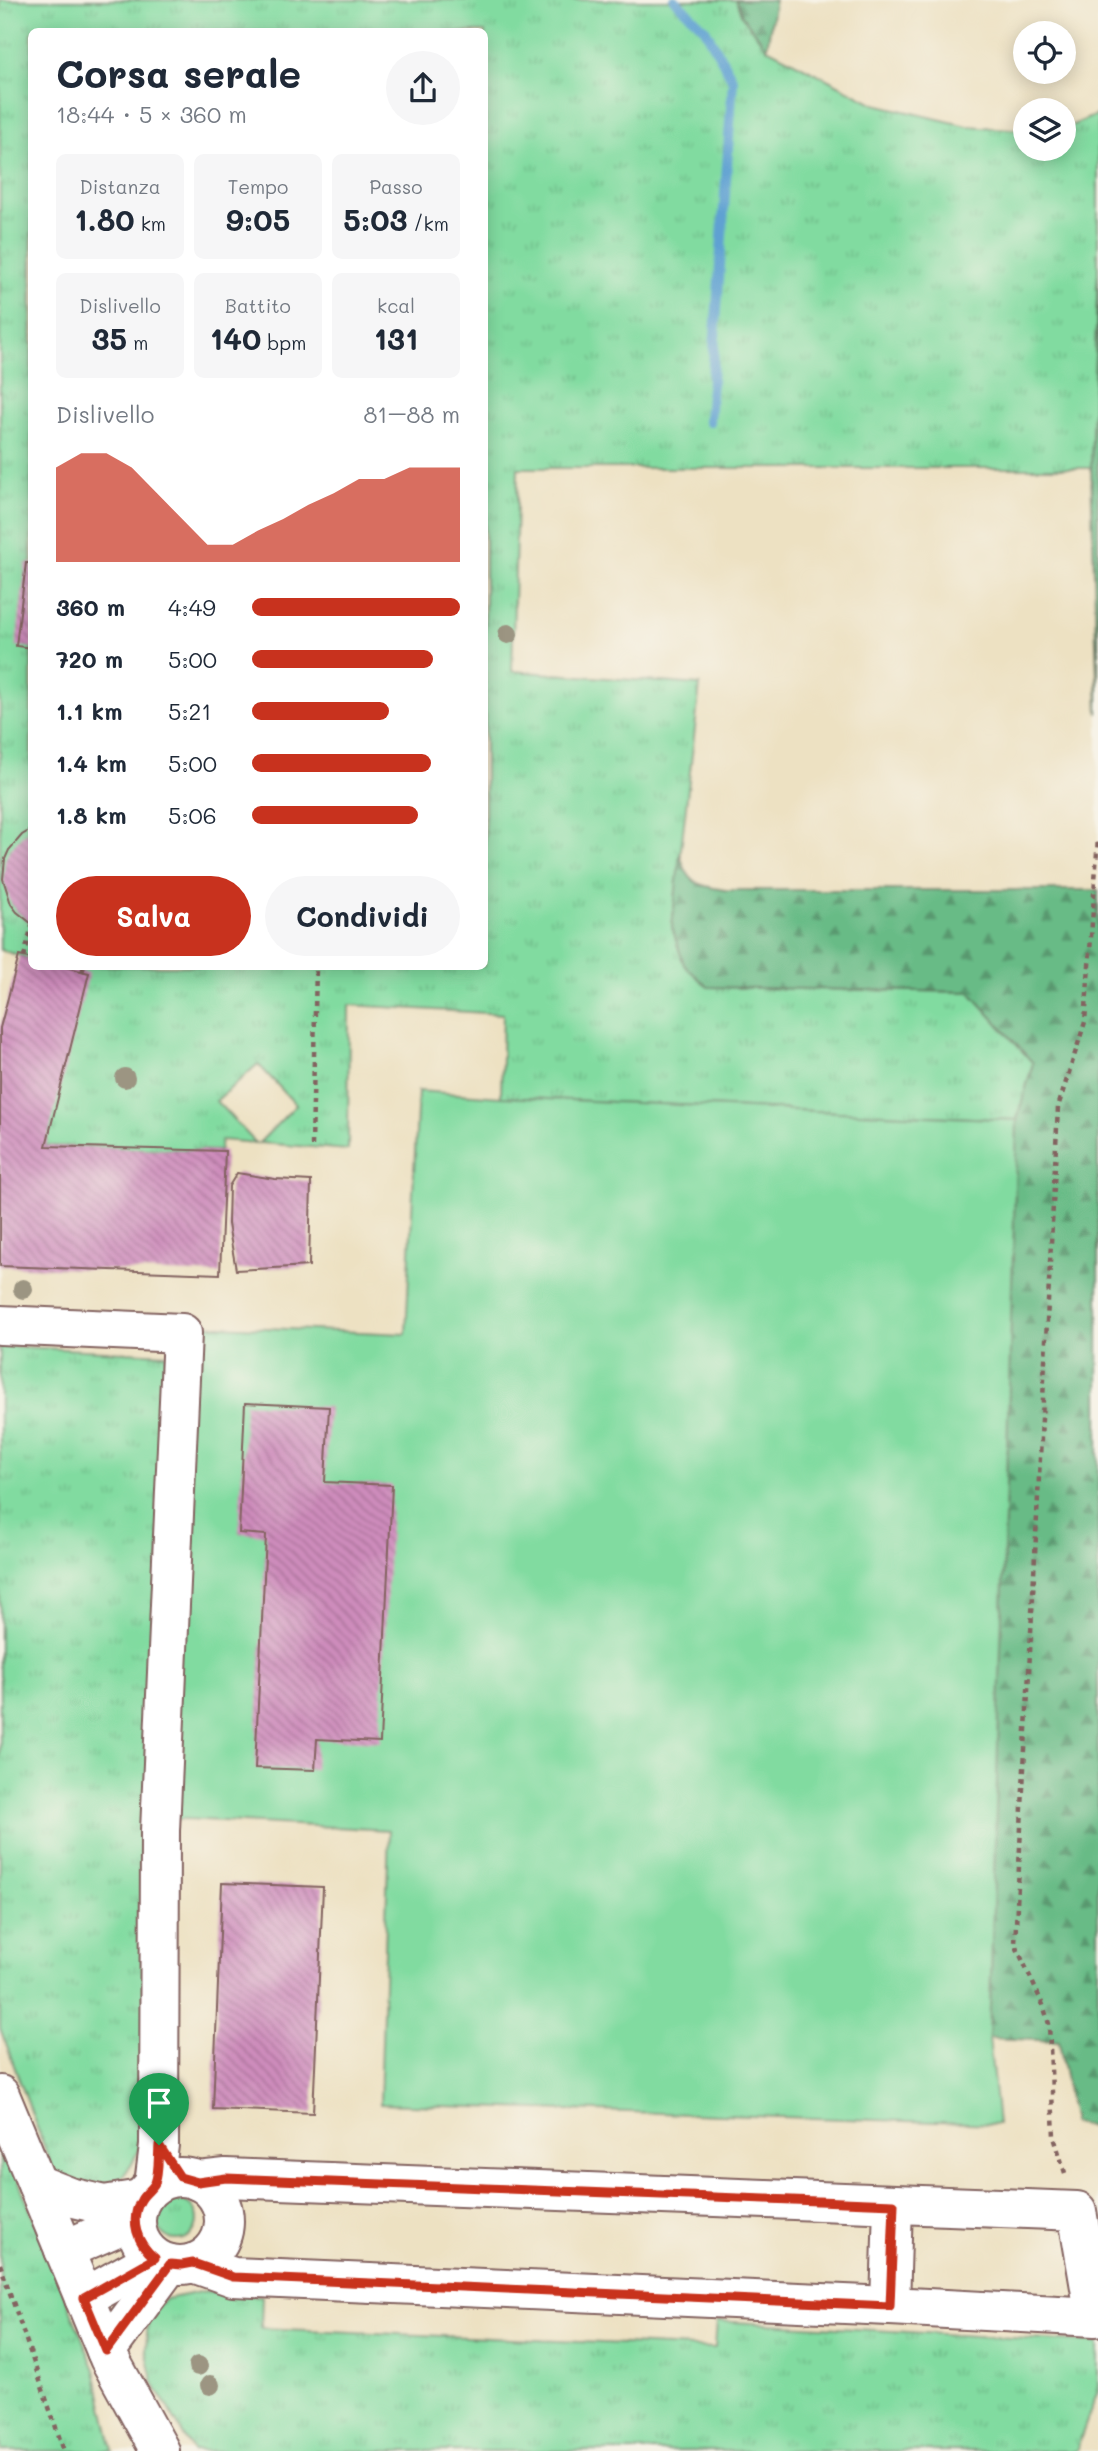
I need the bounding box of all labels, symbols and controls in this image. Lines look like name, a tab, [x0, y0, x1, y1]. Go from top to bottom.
map controls	[1013, 21, 1076, 161]
button: locate	[1013, 21, 1076, 84]
text: Corsa serale	[56, 48, 301, 98]
button: share	[386, 51, 460, 125]
button: layers	[1013, 98, 1076, 161]
text: 18:44 · 5 × 360 m	[56, 99, 247, 129]
text: Distanza	[79, 174, 161, 199]
text: Tempo	[228, 174, 288, 199]
text: Passo	[369, 174, 423, 199]
text: 1.80	[74, 199, 135, 239]
text: 9:05	[226, 199, 290, 239]
text: 5:03	[343, 199, 408, 239]
text: km	[135, 211, 166, 236]
text: /km	[408, 211, 449, 236]
text: Dislivello	[79, 293, 161, 318]
text: Battito	[225, 293, 291, 318]
text: kcal	[377, 293, 415, 318]
text: 35	[92, 318, 127, 358]
text: 140	[210, 318, 261, 358]
text: 131	[374, 318, 418, 358]
text: m	[127, 330, 148, 355]
text: bpm	[261, 330, 306, 355]
text: Dislivello	[56, 399, 154, 429]
text: 81–88 m	[363, 399, 460, 429]
text: 360 m	[56, 592, 125, 622]
text: 4:49	[168, 592, 216, 622]
text: 720 m	[56, 644, 123, 674]
text: 5:00	[168, 644, 217, 674]
text: 1.1 km	[56, 696, 122, 726]
text: 5:21	[168, 696, 212, 726]
text: 1.4 km	[56, 748, 127, 778]
text: 5:00	[168, 748, 217, 778]
text: 1.8 km	[56, 800, 126, 830]
text: 5:06	[168, 800, 217, 830]
button: Salva	[56, 876, 251, 956]
button: Condividi	[265, 876, 460, 956]
pin	[129, 2073, 189, 2145]
icon: arrive	[140, 2084, 178, 2122]

